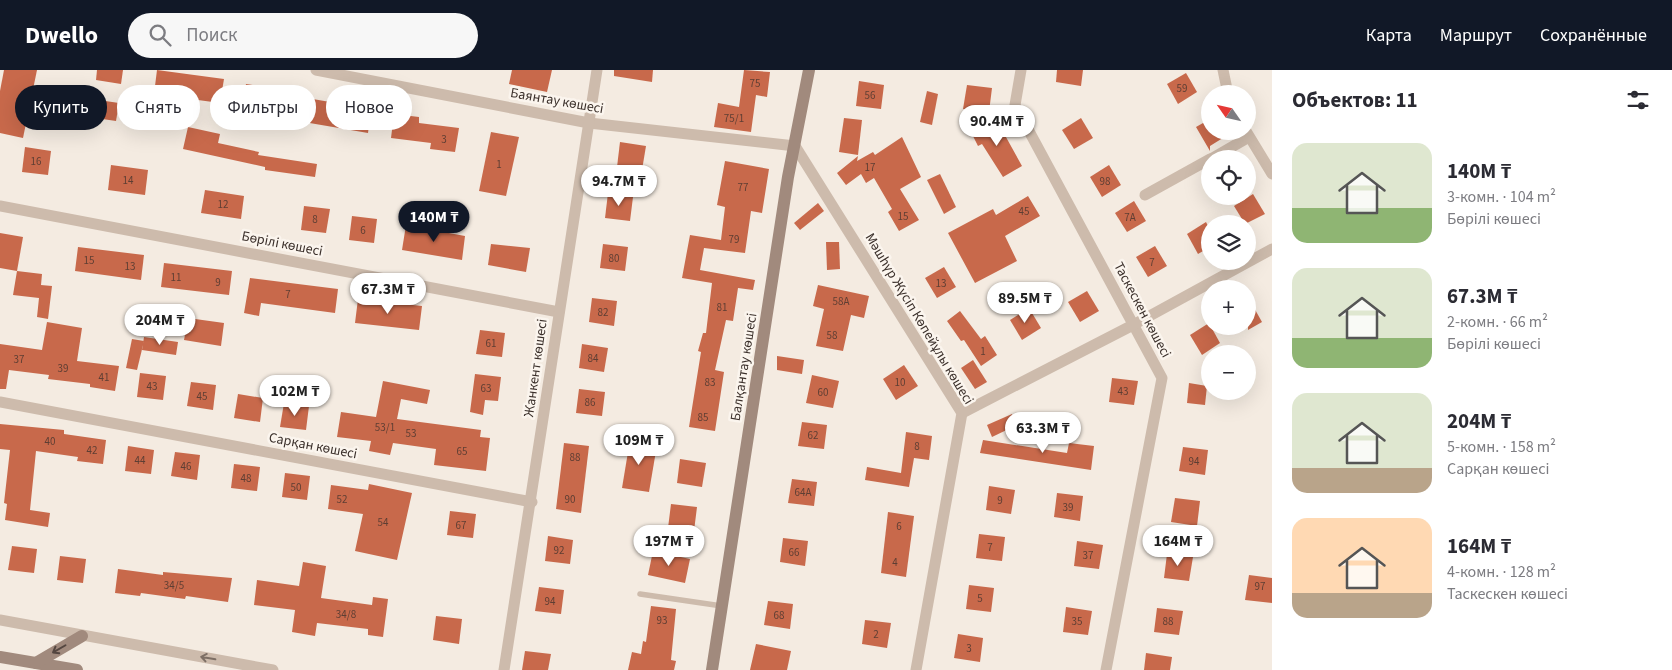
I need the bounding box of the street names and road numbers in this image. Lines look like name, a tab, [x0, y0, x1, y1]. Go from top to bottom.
street label: Баянтау көшесі	[509, 83, 605, 119]
street label: Бөрілі көшесі	[240, 226, 324, 262]
street label: Мәшһүр Жүсіп Көпейұлы көшесі	[860, 230, 978, 408]
street label: Таскескен көшесі	[1108, 259, 1176, 361]
street label: Балқантау көшесі	[726, 312, 762, 422]
street label: Жанкент көшесі	[519, 318, 553, 418]
street label: Сарқан көшесі	[267, 428, 359, 464]

